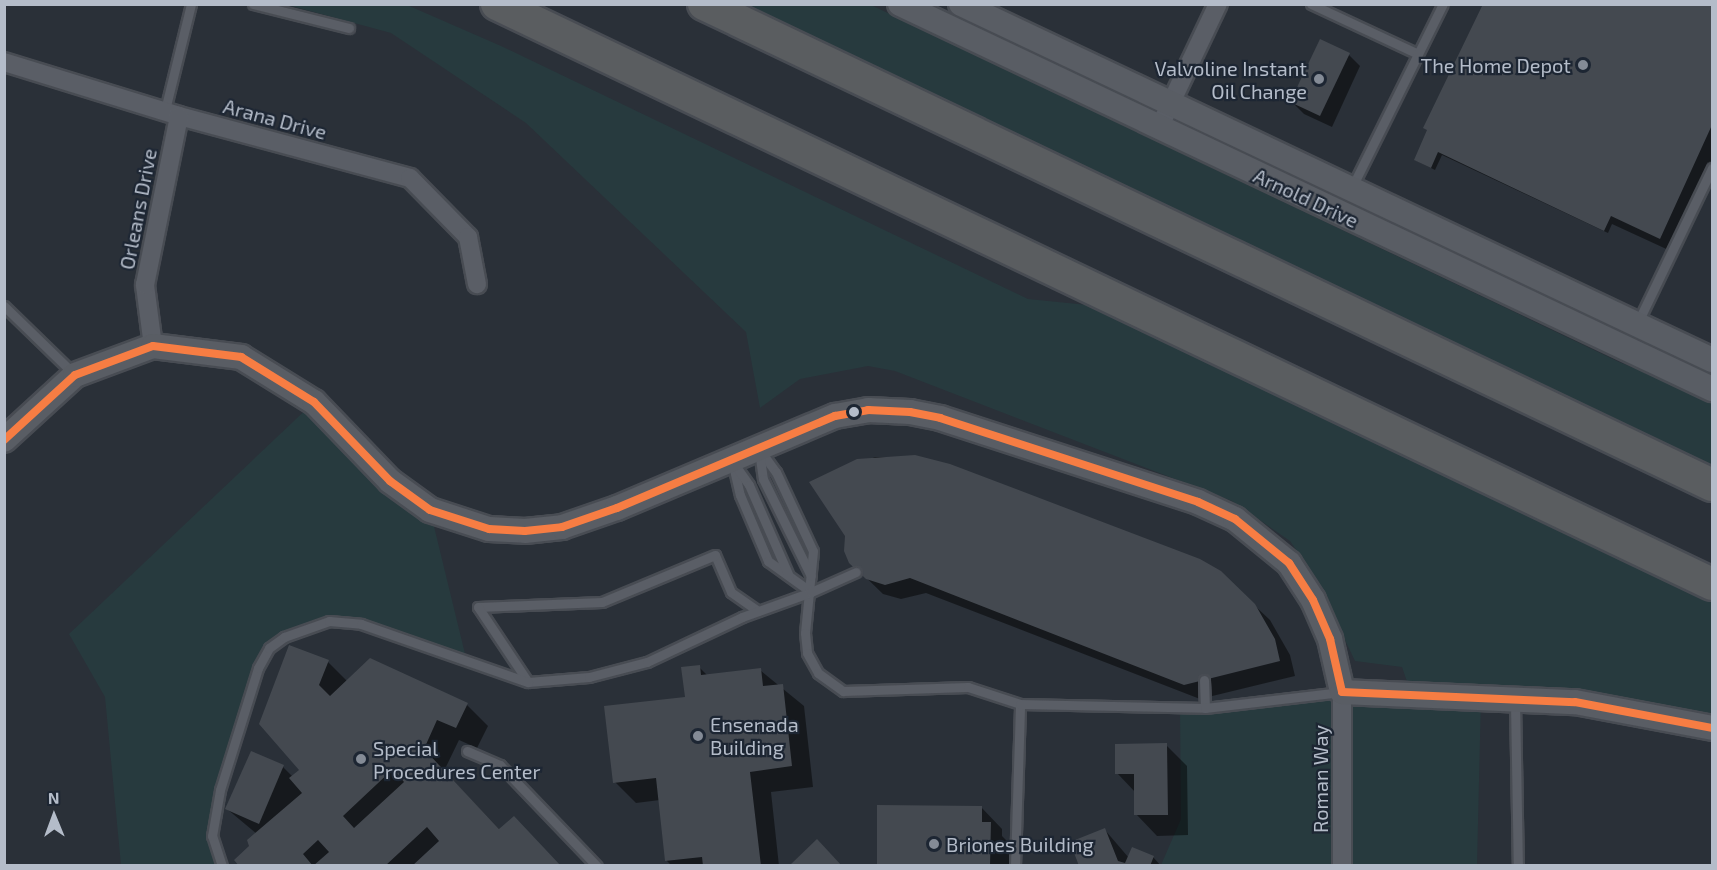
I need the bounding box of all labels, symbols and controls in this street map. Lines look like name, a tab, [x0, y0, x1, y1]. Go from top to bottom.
place label: The Home Depot	[1421, 53, 1571, 77]
place label: Valvoline Instant Oil Change	[1154, 56, 1307, 103]
marker: The Home Depot	[1576, 58, 1590, 72]
marker: Valvoline Instant Oil Change	[1312, 72, 1326, 86]
street label: Arana Drive	[221, 94, 329, 144]
street label: Orleans Drive	[115, 146, 161, 272]
street label: Arnold Drive	[1250, 163, 1362, 233]
unlabelled marker	[848, 406, 860, 418]
place label: Ensenada Building	[710, 712, 799, 759]
street label: Roman Way	[1308, 725, 1332, 833]
marker: Ensenada Building	[691, 729, 705, 743]
place label: Special Procedures Center	[373, 736, 540, 783]
marker: Special Procedures Center	[354, 752, 368, 766]
north arrow	[24, 786, 84, 846]
text: N	[48, 788, 60, 807]
place label: Briones Building	[946, 832, 1094, 856]
marker: Briones Building	[927, 837, 941, 851]

